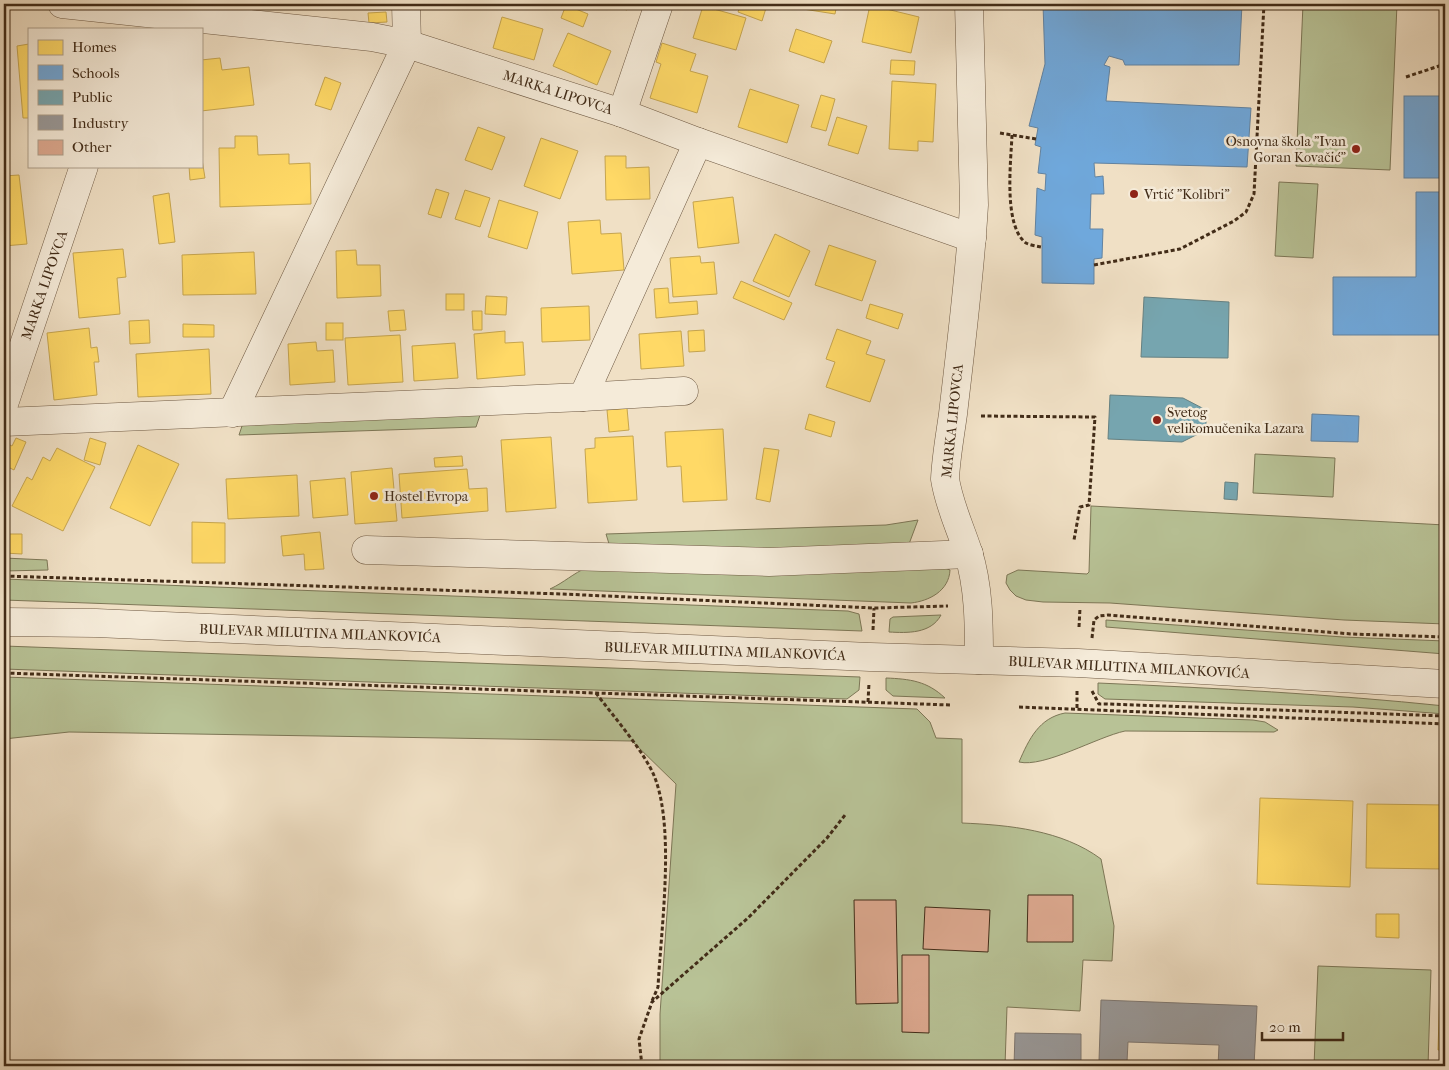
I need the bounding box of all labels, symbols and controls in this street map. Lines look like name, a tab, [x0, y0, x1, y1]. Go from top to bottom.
legend	[28, 28, 202, 168]
text: Homes	[72, 38, 117, 56]
text: Schools	[72, 64, 120, 82]
street label: MARKA LIPOVCA	[501, 67, 616, 119]
text: Public	[72, 88, 113, 106]
text: Industry	[72, 114, 129, 132]
place label: Osnovna škola "Ivan Goran Kovačić"	[1226, 133, 1347, 166]
text: Other	[72, 138, 112, 156]
marker: Osnovna škola "Ivan Goran Kovačić"	[1350, 143, 1362, 155]
place label: Vrtić "Kolibri"	[1143, 186, 1230, 203]
marker: Vrtić "Kolibri"	[1128, 188, 1140, 200]
street label: MARKA LIPOVCA	[18, 227, 71, 342]
street label: MARKA LIPOVCA	[938, 362, 967, 479]
place label: Svetog velikomučenika Lazara	[1167, 404, 1305, 437]
marker: Svetog velikomučenika Lazara	[1151, 414, 1163, 426]
place label: Hostel Evropa	[384, 488, 469, 505]
marker: Hostel Evropa	[368, 490, 380, 502]
street label: BULEVAR MILUTINA MILANKOVIĆA	[199, 620, 442, 646]
street label: BULEVAR MILUTINA MILANKOVIĆA	[604, 638, 847, 664]
street label: BULEVAR MILUTINA MILANKOVIĆA	[1008, 652, 1251, 682]
scale bar	[1262, 1010, 1343, 1042]
text: 20 m	[1269, 1018, 1301, 1036]

